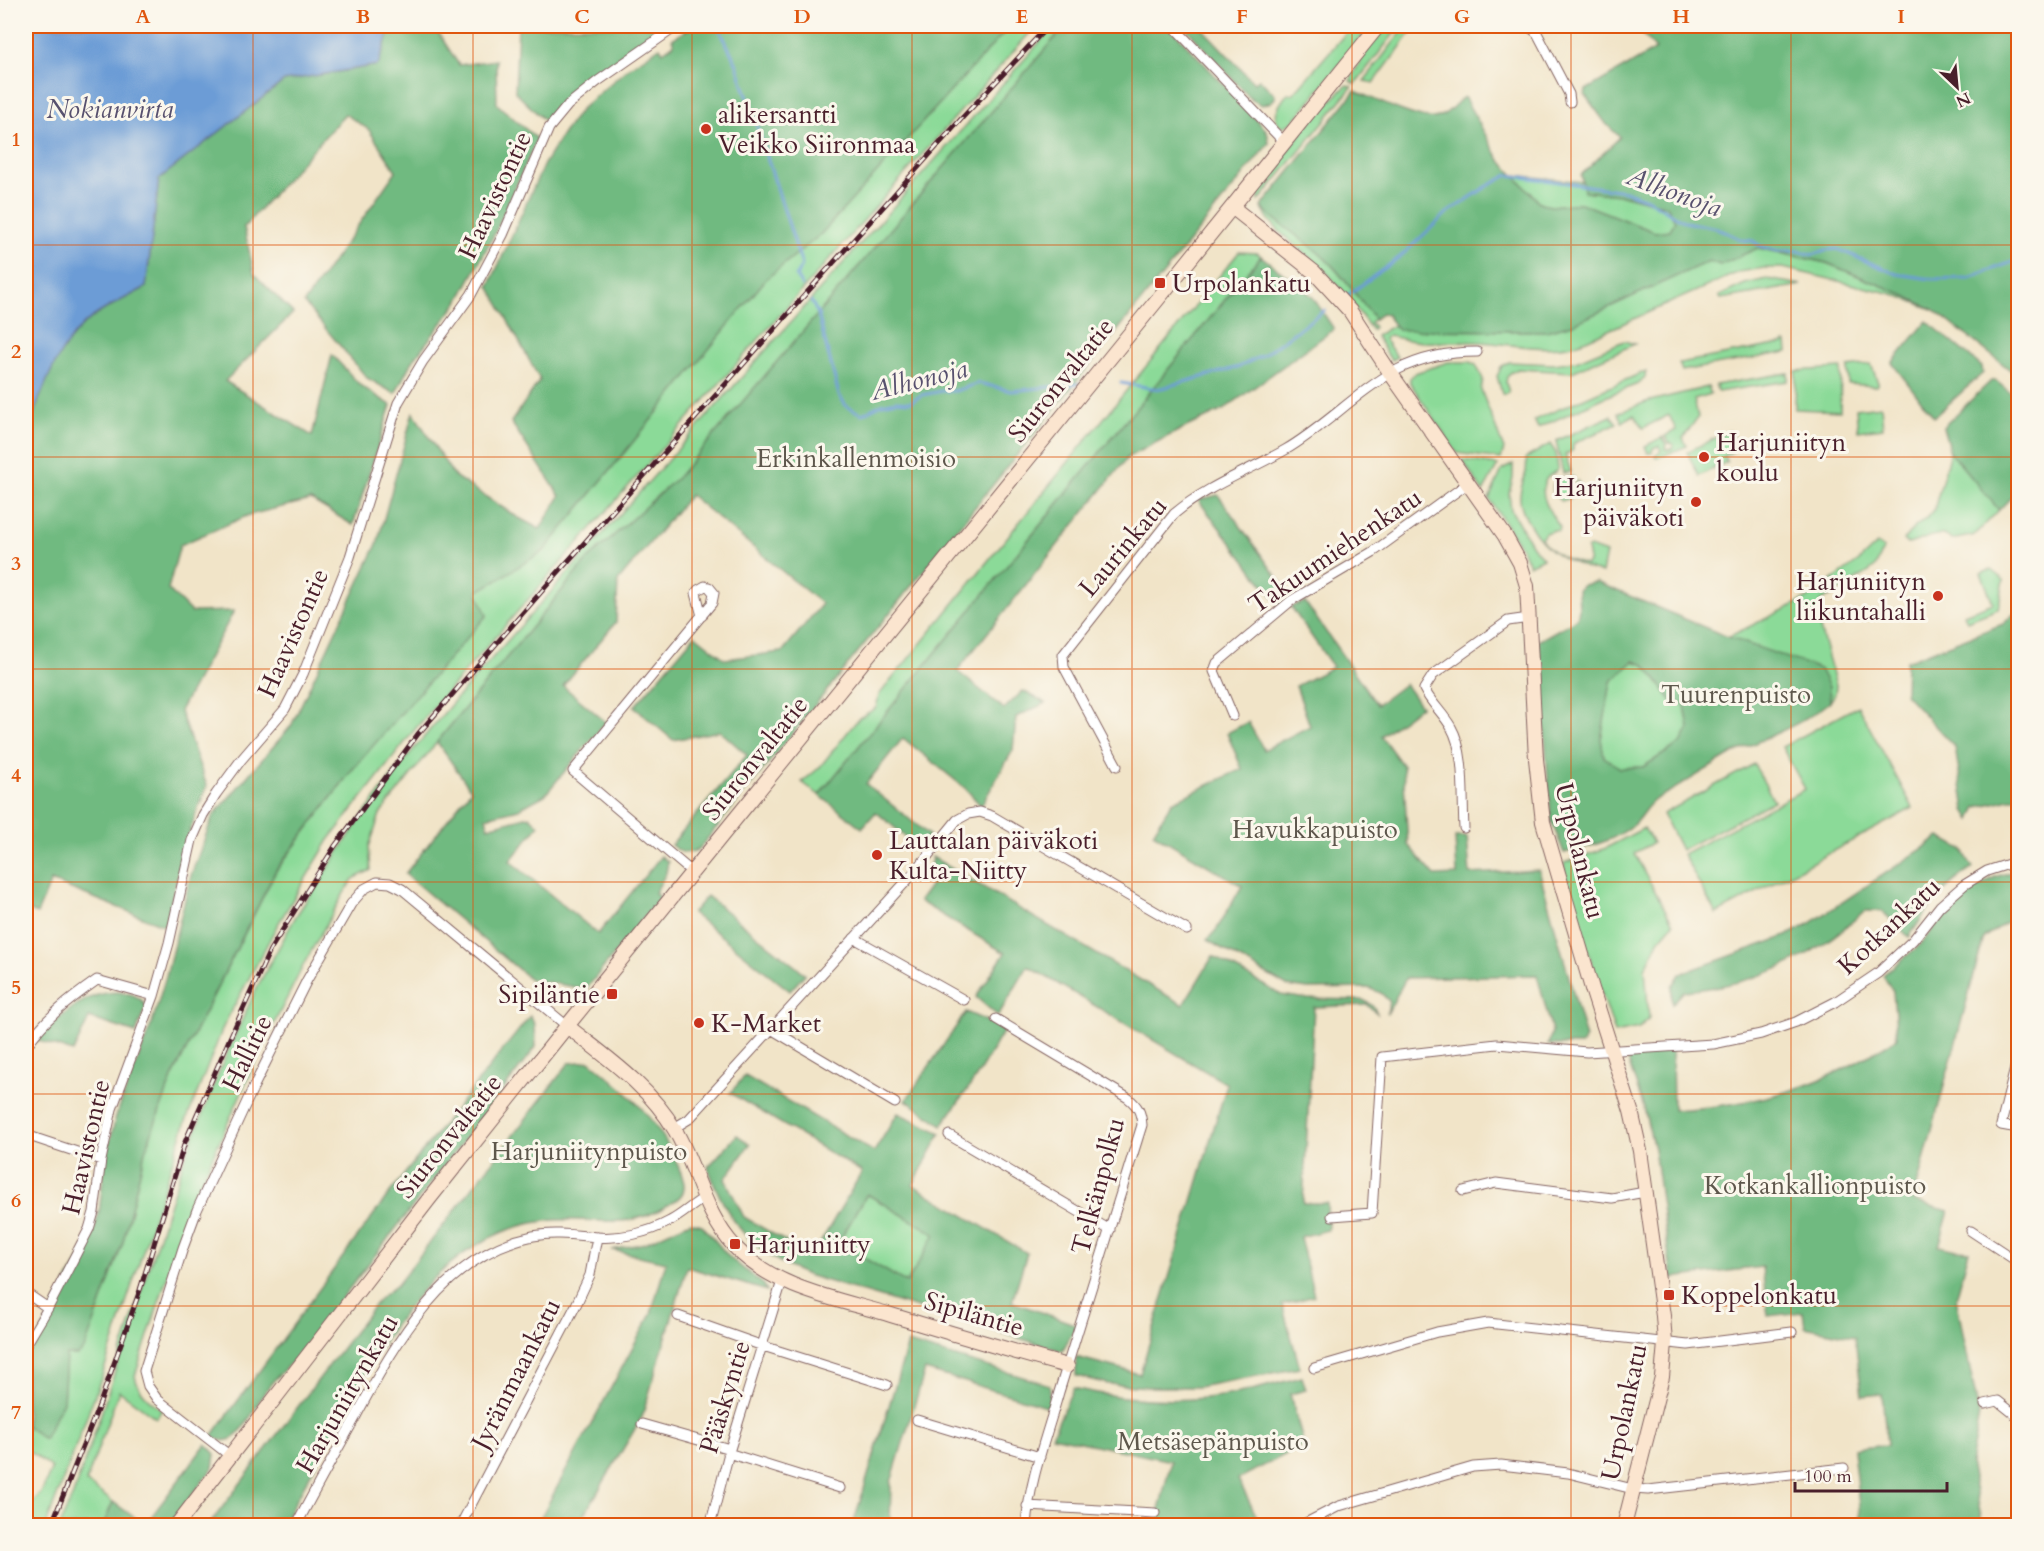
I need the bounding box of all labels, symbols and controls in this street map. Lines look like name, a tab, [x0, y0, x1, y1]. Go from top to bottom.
text: A	[135, 3, 151, 30]
text: B	[356, 3, 370, 30]
text: C	[574, 3, 590, 30]
text: D	[793, 3, 811, 30]
text: E	[1016, 3, 1028, 30]
text: F	[1236, 3, 1248, 30]
text: G	[1454, 3, 1470, 30]
text: H	[1672, 3, 1690, 30]
text: I	[1897, 3, 1905, 30]
north arrow	[1927, 57, 1987, 117]
text: N	[1952, 87, 1974, 113]
water label: Nokianvirta	[46, 91, 174, 128]
place label: alikersantti Veikko Siironmaa	[718, 97, 916, 162]
marker: alikersantti Veikko Siironmaa	[699, 122, 713, 136]
street label: Haavistontie	[450, 125, 540, 265]
text: 1	[11, 126, 21, 153]
water label: Alhonoja	[1620, 157, 1727, 226]
place label: Urpolankatu	[1172, 266, 1311, 301]
marker: Urpolankatu	[1153, 276, 1167, 290]
street label: Siuronvaltatie	[1000, 310, 1122, 450]
text: 2	[11, 338, 21, 365]
water label: Alhonoja	[866, 350, 971, 410]
place label: Harjuniityn koulu	[1716, 425, 1846, 490]
park label: Erkinkallenmoisio	[756, 441, 956, 476]
marker: Harjuniityn koulu	[1697, 450, 1711, 464]
place label: Harjuniityn päiväkoti	[1554, 470, 1684, 535]
street label: Takuumiehenkatu	[1241, 480, 1429, 622]
street label: Laurinkatu	[1071, 490, 1175, 604]
marker: Harjuniityn päiväkoti	[1689, 495, 1703, 509]
text: 3	[11, 550, 21, 577]
street label: Haavistontie	[249, 563, 337, 703]
place label: Harjuniityn liikuntahalli	[1796, 564, 1926, 629]
marker: Harjuniityn liikuntahalli	[1931, 589, 1945, 603]
park label: Tuurenpuisto	[1661, 677, 1811, 712]
street label: Siuronvaltatie	[694, 688, 816, 828]
text: 4	[11, 762, 21, 789]
street label: Urpolankatu	[1546, 779, 1614, 923]
park label: Havukkapuisto	[1232, 812, 1398, 847]
place label: Lauttalan päiväkoti Kulta-Niitty	[889, 823, 1098, 888]
marker: Lauttalan päiväkoti Kulta-Niitty	[870, 848, 884, 862]
street label: Kotkankatu	[1830, 869, 1948, 983]
text: 5	[11, 974, 21, 1001]
place label: Sipiläntie	[498, 977, 600, 1012]
marker: Sipiläntie	[605, 987, 619, 1001]
place label: K-Market	[711, 1006, 821, 1041]
street label: Hallitie	[214, 1009, 280, 1097]
marker: K-Market	[692, 1016, 706, 1030]
street label: Siuronvaltatie	[388, 1066, 510, 1206]
street label: Haavistontie	[53, 1076, 119, 1218]
street label: Telkänpolku	[1063, 1114, 1133, 1258]
park label: Harjuniitynpuisto	[491, 1134, 687, 1169]
park label: Kotkankallionpuisto	[1704, 1168, 1926, 1203]
text: 6	[11, 1187, 21, 1214]
place label: Harjuniitty	[747, 1227, 871, 1262]
marker: Harjuniitty	[728, 1237, 742, 1251]
place label: Koppelonkatu	[1681, 1278, 1837, 1313]
street label: Sipiläntie	[920, 1283, 1028, 1345]
marker: Koppelonkatu	[1662, 1288, 1676, 1302]
street label: Jyränmaankatu	[461, 1292, 569, 1459]
street label: Harjuniitynkatu	[287, 1308, 407, 1480]
street label: Pääskyntie	[691, 1336, 759, 1458]
street label: Urpolankatu	[1592, 1340, 1656, 1484]
text: 7	[11, 1399, 21, 1426]
park label: Metsäsepänpuisto	[1117, 1424, 1309, 1459]
scale bar	[1795, 1455, 1946, 1493]
text: 100 m	[1804, 1464, 1852, 1489]

